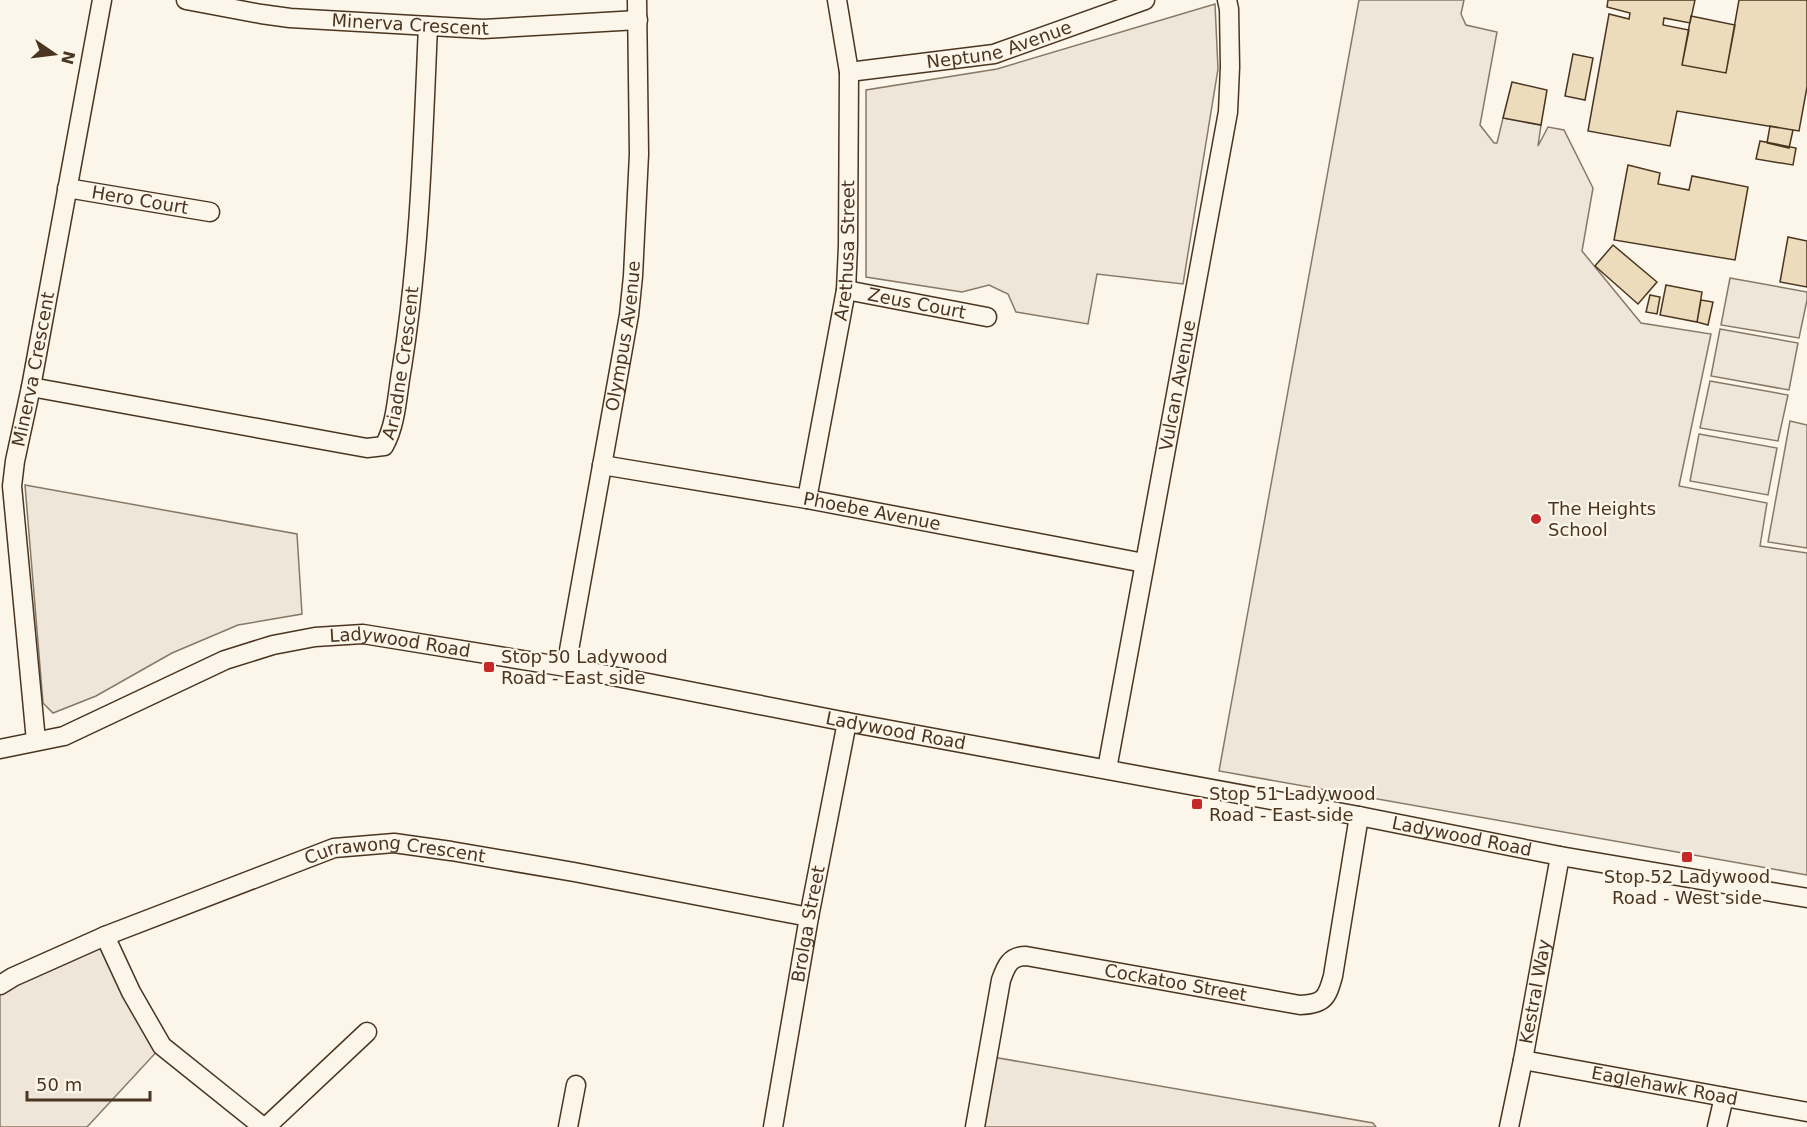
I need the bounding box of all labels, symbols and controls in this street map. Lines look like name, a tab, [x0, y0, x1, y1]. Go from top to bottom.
street label: Minerva Crescent	[331, 9, 489, 39]
street label: Neptune Avenue	[925, 16, 1074, 72]
north arrow	[24, 24, 84, 84]
text: N	[57, 49, 79, 66]
street label: Arethusa Street	[829, 180, 858, 323]
street label: Hero Court	[90, 181, 190, 218]
street label: Olympus Avenue	[601, 260, 644, 413]
street label: Zeus Court	[866, 283, 968, 323]
street label: Ariadne Crescent	[377, 285, 422, 442]
street label: Minerva Crescent	[7, 290, 58, 448]
street label: Vulcan Avenue	[1155, 318, 1199, 452]
street label: Phoebe Avenue	[802, 488, 943, 534]
place label: The Heights School	[1547, 498, 1656, 540]
marker: The Heights School	[1529, 512, 1543, 526]
street label: Ladywood Road	[329, 623, 472, 661]
place label: Stop 50 Ladywood Road - East side	[501, 646, 668, 688]
marker: Stop 50 Ladywood Road - East side	[482, 660, 496, 674]
street label: Ladywood Road	[824, 707, 968, 754]
place label: Stop 51 Ladywood Road - East side	[1209, 783, 1376, 825]
marker: Stop 51 Ladywood Road - East side	[1190, 797, 1204, 811]
street label: Ladywood Road	[1390, 812, 1534, 860]
street label: Currawong Crescent	[301, 831, 487, 868]
marker: Stop 52 Ladywood Road - West side	[1680, 850, 1694, 864]
street label: Brolga Street	[787, 864, 829, 984]
place label: Stop 52 Ladywood Road - West side	[1604, 866, 1770, 908]
street label: Kestral Way	[1515, 937, 1555, 1045]
street label: Cockatoo Street	[1103, 959, 1249, 1005]
street label: Eaglehawk Road	[1590, 1062, 1740, 1109]
scale bar	[27, 1064, 150, 1102]
text: 50 m	[36, 1074, 82, 1095]

